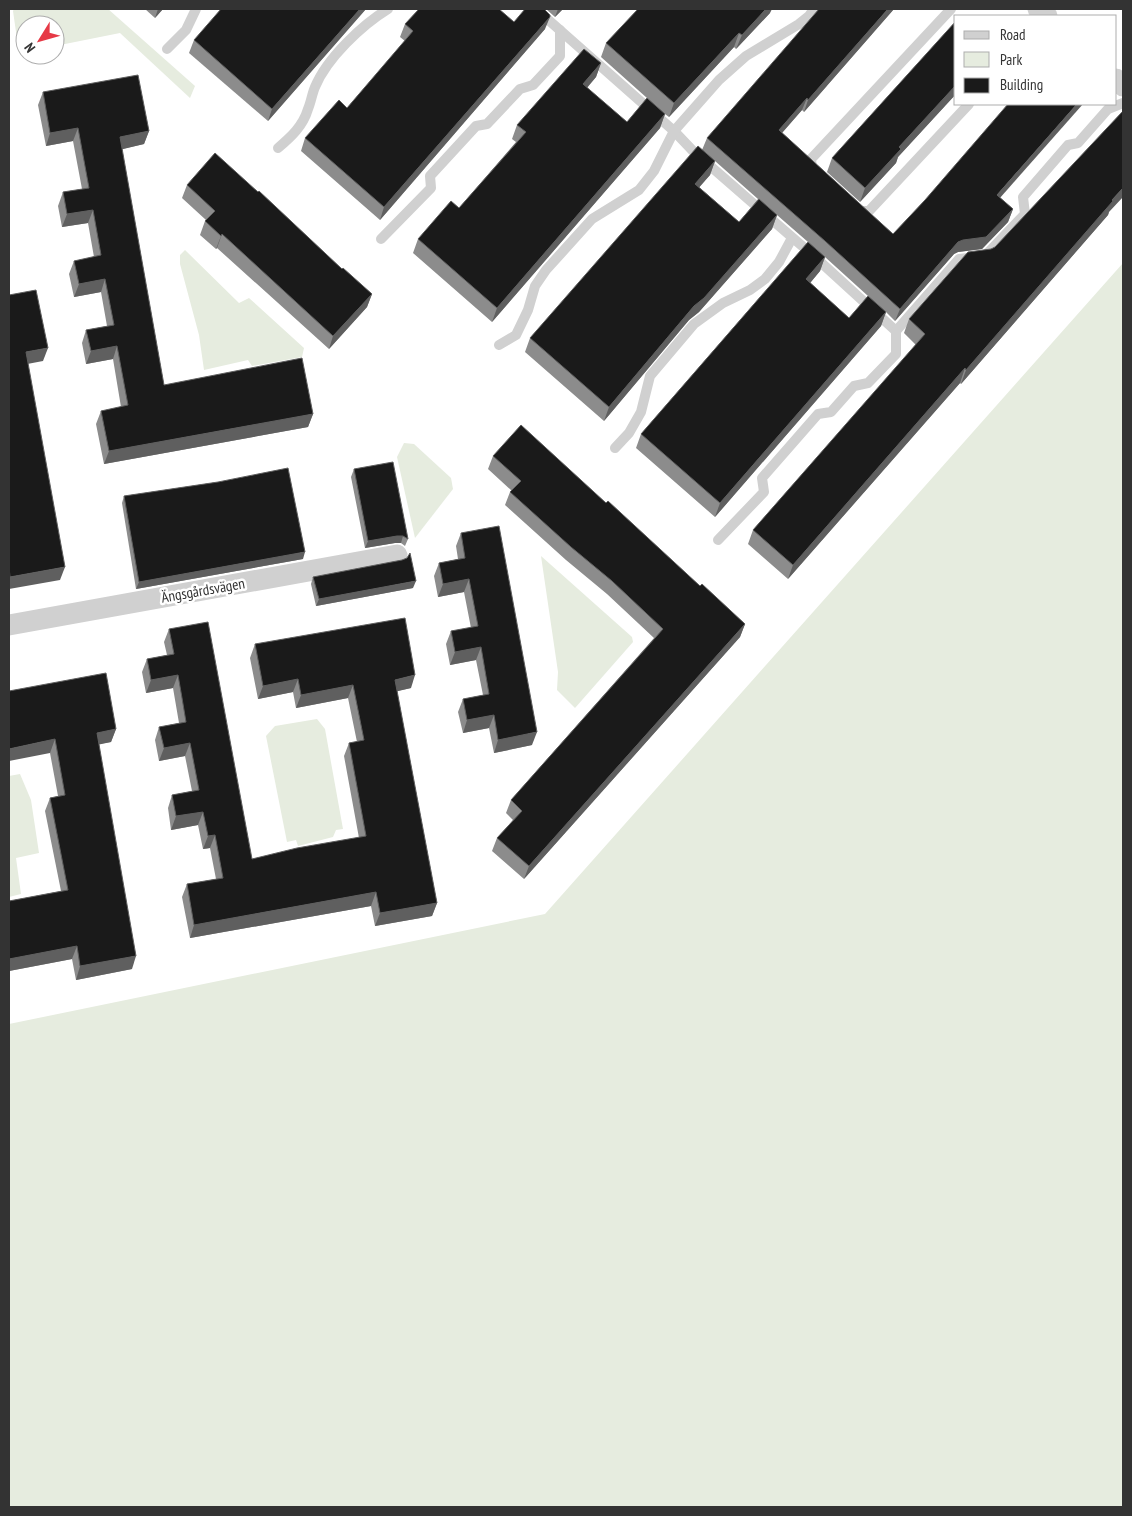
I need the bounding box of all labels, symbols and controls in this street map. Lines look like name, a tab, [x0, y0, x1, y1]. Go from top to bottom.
north arrow	[15, 15, 65, 65]
legend	[954, 15, 1117, 105]
text: Road	[1000, 25, 1026, 44]
text: N	[20, 39, 39, 56]
text: Park	[1000, 50, 1022, 69]
text: Building	[1000, 75, 1043, 94]
street label: Ängsgårdsvägen	[160, 573, 246, 607]

